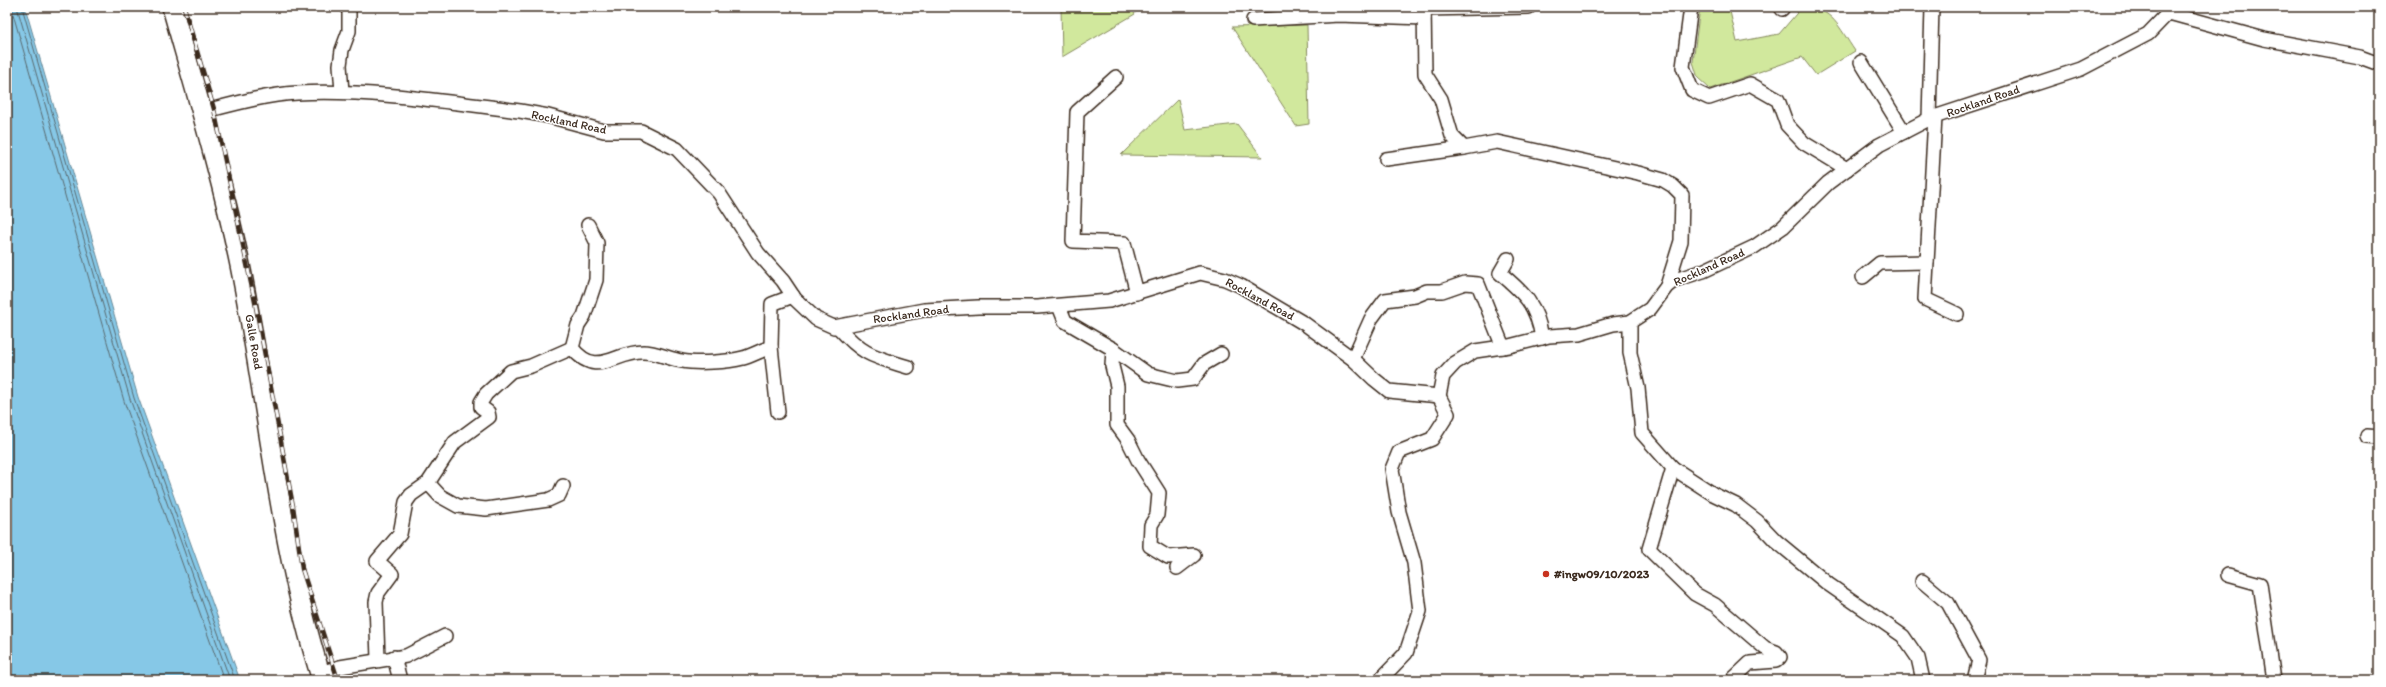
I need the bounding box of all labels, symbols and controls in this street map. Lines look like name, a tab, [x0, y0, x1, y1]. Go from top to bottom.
street label: Rockland Road	[1945, 82, 2022, 120]
street label: Rockland Road	[530, 107, 608, 137]
street label: Rockland Road	[1671, 245, 1747, 289]
street label: Rockland Road	[1223, 275, 1297, 323]
street label: Rockland Road	[872, 302, 950, 326]
street label: Galle Road	[242, 313, 266, 371]
place label: #ingw09/10/2023	[1553, 567, 1650, 582]
marker: #ingw09/10/2023	[1541, 569, 1551, 579]

